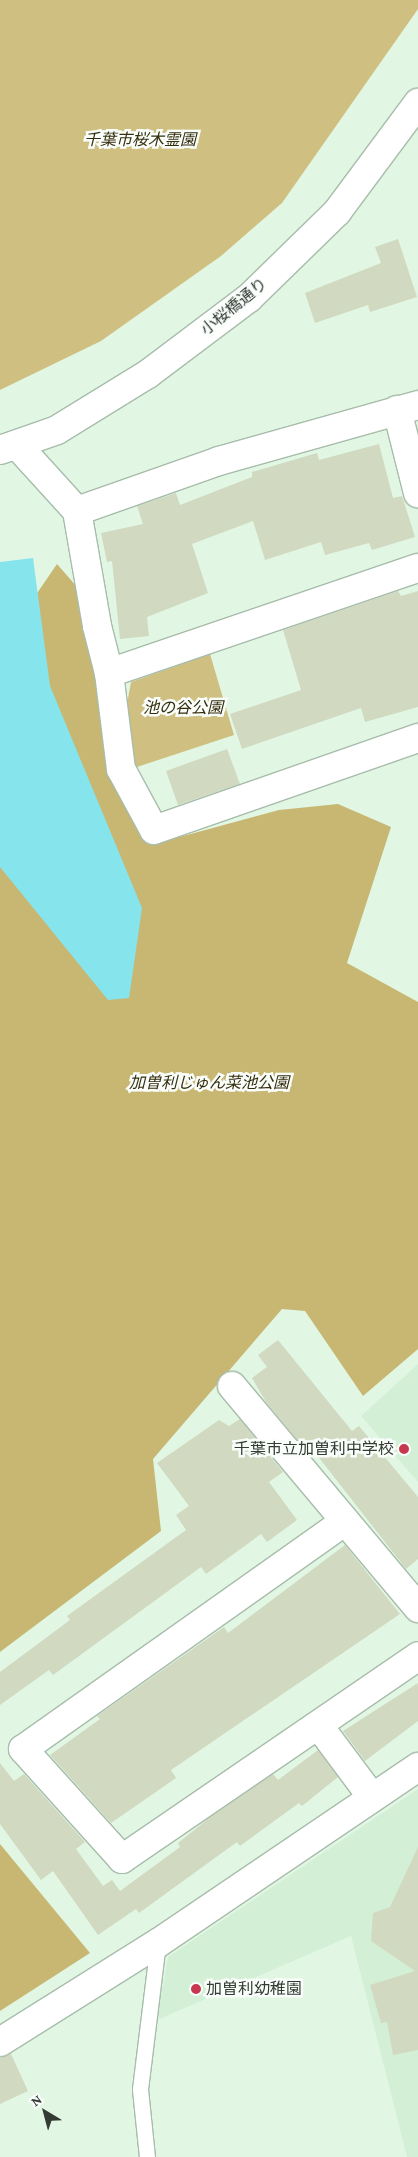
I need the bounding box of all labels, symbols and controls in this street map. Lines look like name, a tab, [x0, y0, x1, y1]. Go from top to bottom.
park label: 千葉市桜木霊園	[84, 130, 196, 150]
street label: 小桜橋通り	[197, 274, 271, 340]
park label: 池の谷公園	[143, 698, 223, 718]
park label: 加曽利じゅん菜池公園	[129, 1073, 289, 1093]
place label: 千葉市立加曽利中学校	[234, 1439, 394, 1459]
marker: 千葉市立加曽利中学校	[398, 1443, 410, 1455]
place label: 加曽利幼稚園	[206, 1979, 302, 1999]
marker: 加曽利幼稚園	[190, 1983, 202, 1995]
north arrow	[20, 2087, 70, 2137]
text: N	[27, 2091, 45, 2109]

